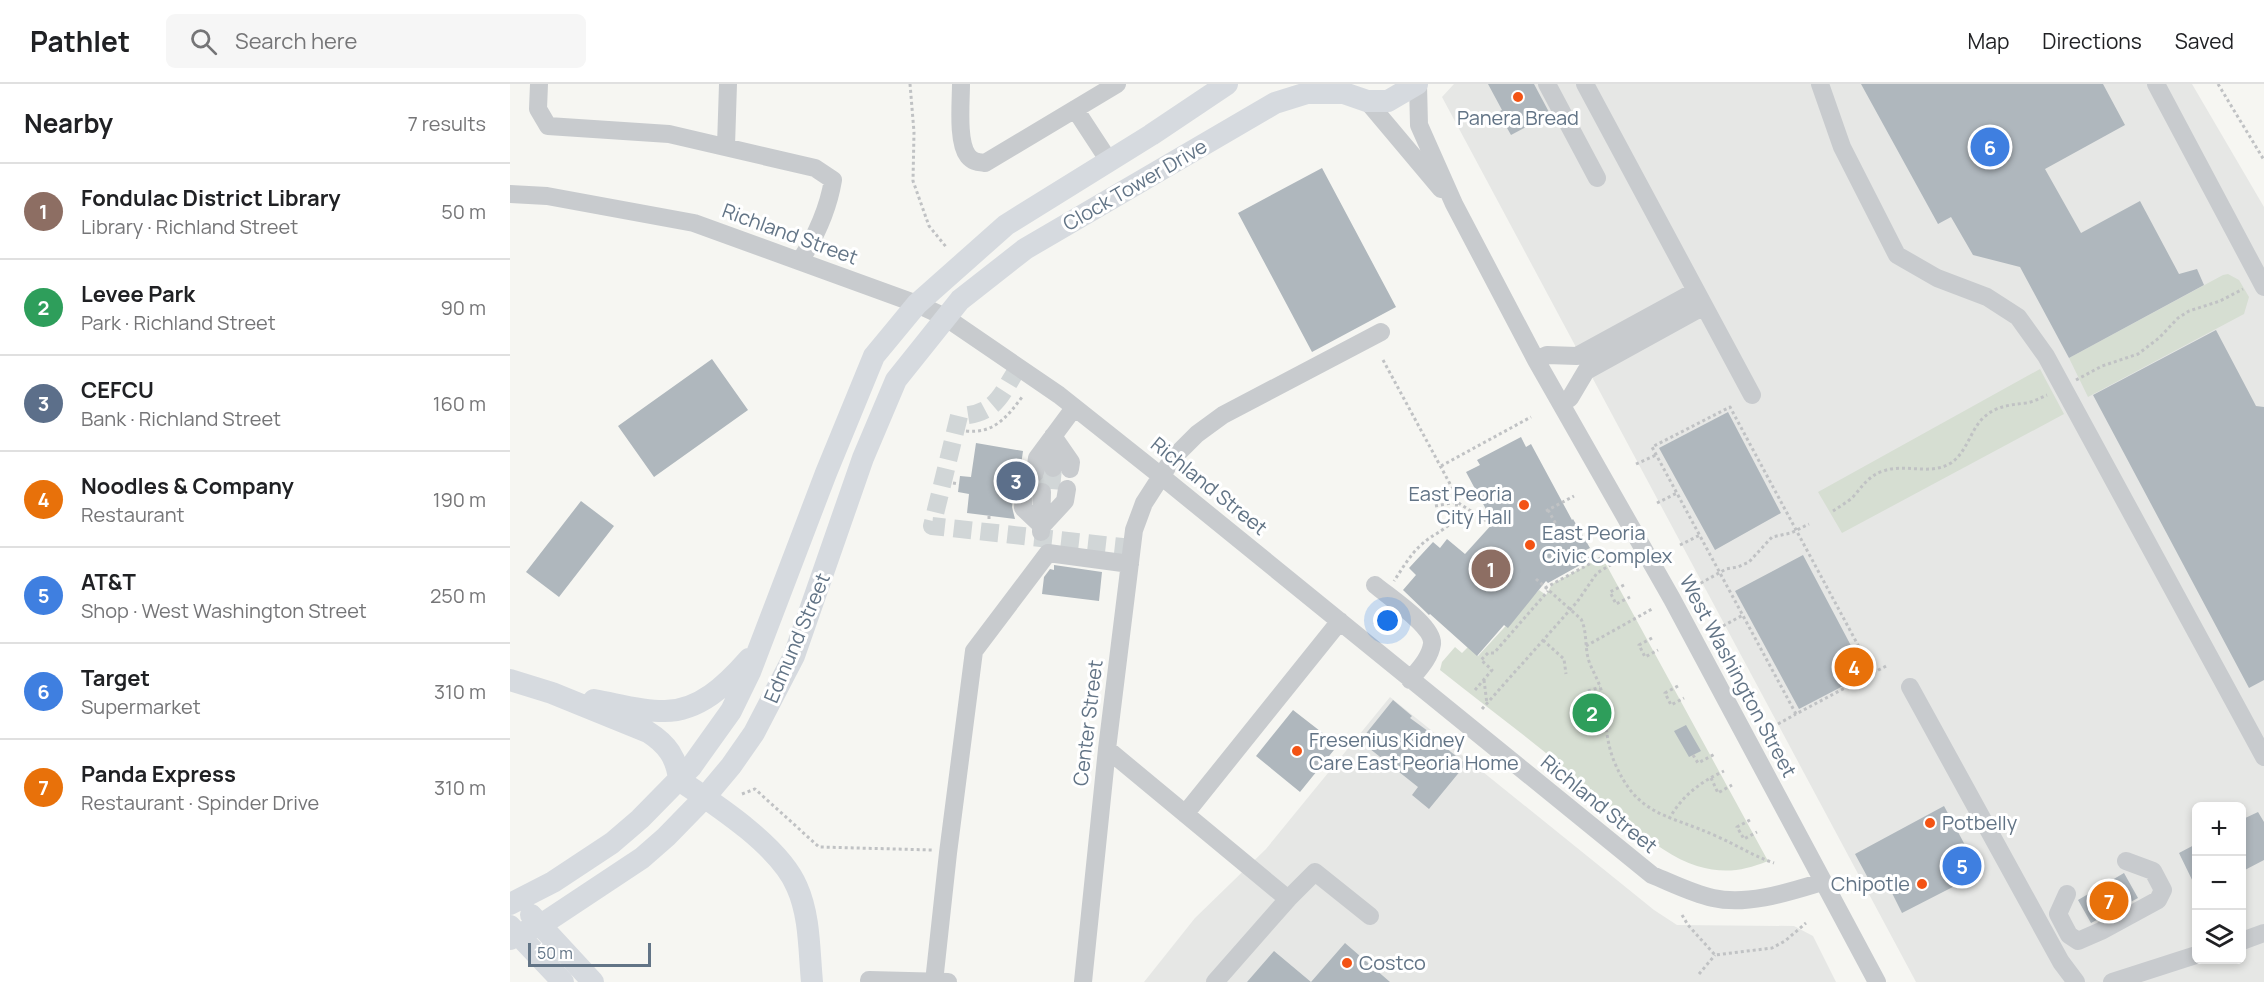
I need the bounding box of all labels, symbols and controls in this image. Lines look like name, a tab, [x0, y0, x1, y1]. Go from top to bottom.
search box	[166, 14, 586, 68]
text: Pathlet	[30, 22, 130, 60]
icon: search	[187, 25, 220, 58]
text: Search here	[235, 26, 357, 56]
text: Map	[1968, 27, 2009, 55]
text: Directions	[2042, 27, 2142, 55]
text: Saved	[2175, 27, 2234, 55]
marker: Panera Bread	[1511, 90, 1525, 104]
place label: Panera Bread	[1457, 104, 1579, 131]
text: Nearby	[24, 105, 113, 141]
text: 7 results	[408, 110, 486, 137]
pin: 6	[1970, 124, 2010, 170]
street label: Clock Tower Drive	[1058, 132, 1212, 237]
text: Fondulac District Library	[81, 183, 341, 213]
street label: Richland Street	[719, 196, 862, 271]
text: 1	[39, 198, 48, 225]
text: 50 m	[441, 198, 486, 225]
text: Library · Richland Street	[81, 213, 298, 240]
text: Levee Park	[81, 279, 195, 309]
text: 2	[38, 294, 49, 321]
text: 90 m	[440, 294, 486, 321]
text: Park · Richland Street	[81, 309, 276, 336]
text: CEFCU	[81, 375, 154, 405]
text: 3	[38, 390, 49, 417]
text: 160 m	[433, 390, 486, 417]
text: Bank · Richland Street	[81, 405, 281, 432]
street label: Richland Street	[1145, 430, 1273, 541]
pin: 3	[996, 458, 1036, 504]
text: Noodles & Company	[81, 471, 294, 501]
place label: East Peoria City Hall	[1408, 480, 1512, 530]
text: 4	[37, 486, 50, 513]
text: 190 m	[433, 486, 486, 513]
marker: East Peoria City Hall	[1517, 498, 1531, 512]
text: Restaurant	[81, 501, 185, 528]
place label: East Peoria Civic Complex	[1542, 519, 1673, 569]
marker: East Peoria Civic Complex	[1523, 538, 1537, 552]
pin: 1	[1472, 546, 1510, 592]
text: AT&T	[81, 567, 136, 597]
street label: Edmund Street	[757, 569, 836, 707]
street label: West Washington Street	[1674, 570, 1803, 782]
text: 5	[38, 582, 49, 609]
text: 250 m	[430, 582, 486, 609]
text: Shop · West Washington Street	[81, 597, 367, 624]
your location	[1373, 606, 1402, 635]
pin: 4	[1834, 644, 1874, 690]
street label: Center Street	[1066, 658, 1109, 788]
text: Target	[81, 663, 150, 693]
text: 6	[37, 678, 50, 705]
text: 310 m	[434, 678, 486, 705]
pin: 2	[1572, 690, 1612, 736]
text: Supermarket	[81, 693, 201, 720]
place label: Fresenius Kidney Care East Peoria Home	[1309, 726, 1519, 776]
marker: Fresenius Kidney Care East Peoria Home	[1290, 744, 1304, 758]
street label: Richland Street	[1535, 748, 1663, 859]
text: Panda Express	[81, 759, 236, 789]
text: 7	[38, 774, 49, 801]
text: 310 m	[434, 774, 486, 801]
text: Restaurant · Spinder Drive	[81, 789, 319, 816]
map controls	[2192, 802, 2246, 964]
button: +	[2192, 802, 2246, 856]
place label: Potbelly	[1942, 809, 2018, 836]
marker: Potbelly	[1923, 816, 1937, 830]
pin: 5	[1942, 844, 1982, 888]
button: −	[2192, 856, 2246, 910]
place label: Chipotle	[1831, 870, 1910, 897]
marker: Chipotle	[1915, 877, 1929, 891]
pin: 7	[2090, 878, 2128, 924]
button: layers	[2192, 910, 2246, 964]
scale bar	[528, 940, 651, 968]
text: 50 m	[537, 942, 573, 964]
place label: Costco	[1359, 949, 1426, 976]
marker: Costco	[1340, 956, 1354, 970]

